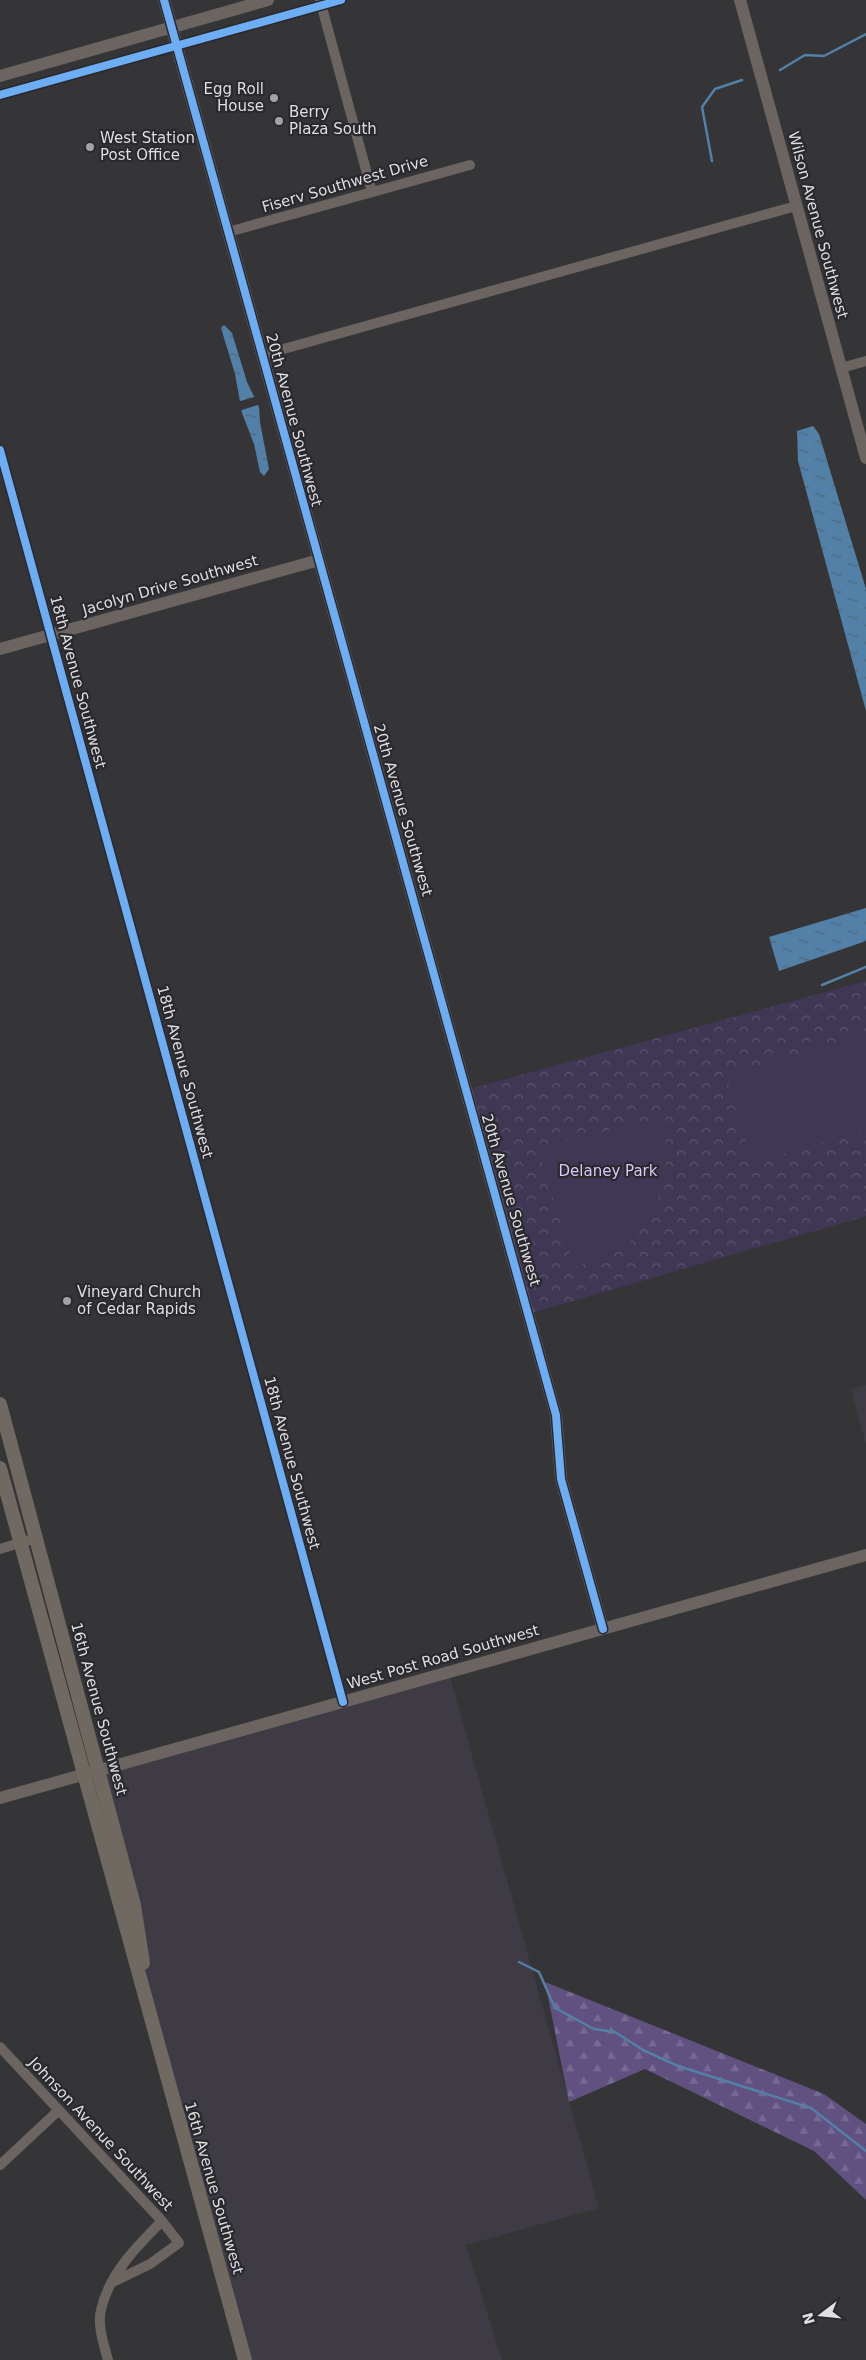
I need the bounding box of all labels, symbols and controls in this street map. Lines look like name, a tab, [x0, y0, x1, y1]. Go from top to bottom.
place label: Egg Roll House	[203, 80, 264, 115]
marker: Egg Roll House	[268, 92, 280, 104]
place label: Berry Plaza South	[289, 103, 377, 138]
marker: Berry Plaza South	[273, 115, 285, 127]
place label: West Station Post Office	[100, 129, 195, 164]
street label: Wilson Avenue Southwest	[784, 129, 852, 321]
marker: West Station Post Office	[84, 141, 96, 153]
street label: Fiserv Southwest Drive	[260, 152, 430, 216]
street label: 20th Avenue Southwest	[262, 331, 326, 509]
street label: Jacolyn Drive Southwest	[79, 551, 260, 619]
street label: 18th Avenue Southwest	[46, 593, 110, 771]
street label: 20th Avenue Southwest	[370, 722, 436, 898]
street label: 18th Avenue Southwest	[153, 983, 217, 1161]
street label: 20th Avenue Southwest	[478, 1112, 544, 1288]
park label: Delaney Park	[559, 1162, 658, 1180]
place label: Vineyard Church of Cedar Rapids	[77, 1283, 201, 1318]
marker: Vineyard Church of Cedar Rapids	[61, 1295, 73, 1307]
street label: 18th Avenue Southwest	[260, 1374, 324, 1552]
street label: 16th Avenue Southwest	[67, 1620, 131, 1798]
street label: West Post Road Southwest	[345, 1621, 541, 1693]
street label: Johnson Avenue Southwest	[24, 2053, 177, 2215]
street label: 16th Avenue Southwest	[181, 2100, 247, 2276]
north arrow	[796, 2290, 846, 2340]
text: N	[799, 2311, 818, 2326]

